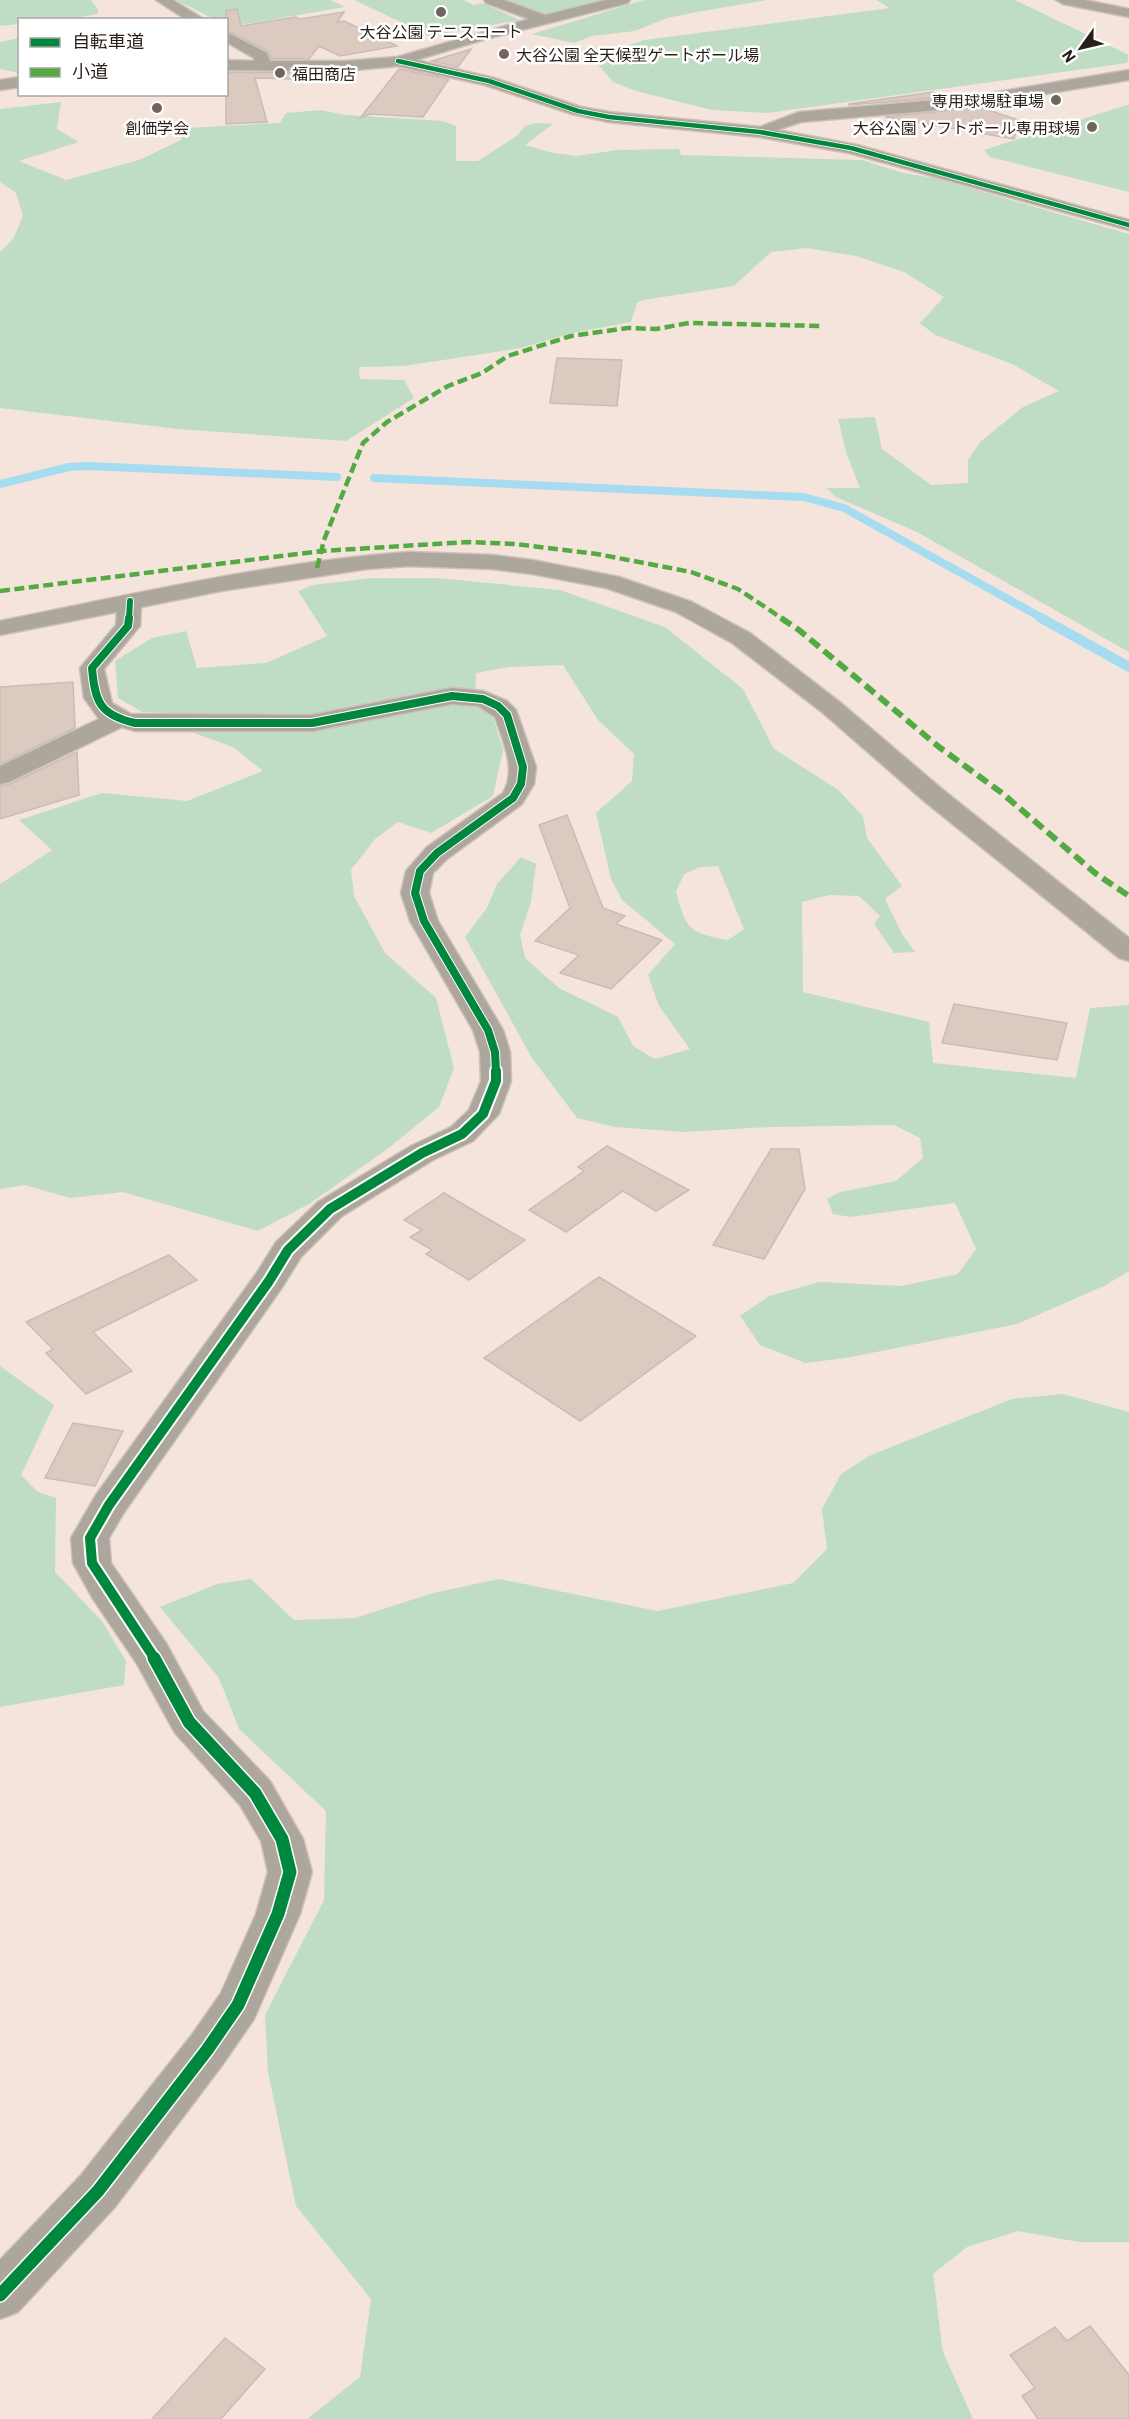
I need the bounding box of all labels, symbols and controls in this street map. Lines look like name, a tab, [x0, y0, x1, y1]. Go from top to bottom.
marker: 大谷公園 テニスコート	[434, 5, 448, 19]
legend	[18, 18, 228, 96]
north arrow	[1051, 18, 1111, 78]
place label: 大谷公園 テニスコート	[359, 22, 523, 41]
text: 自転車道	[72, 30, 144, 52]
place label: 大谷公園 全天候型ゲートボール場	[516, 45, 759, 64]
marker: 大谷公園 全天候型ゲートボール場	[497, 47, 511, 61]
text: N	[1057, 47, 1079, 66]
text: 小道	[72, 60, 108, 82]
place label: 福田商店	[292, 64, 356, 83]
marker: 福田商店	[273, 66, 287, 80]
place label: 専用球場駐車場	[932, 91, 1044, 110]
marker: 専用球場駐車場	[1049, 93, 1063, 107]
marker: 創価学会	[150, 101, 164, 115]
place label: 創価学会	[125, 118, 189, 137]
place label: 大谷公園 ソフトボール専用球場	[853, 118, 1080, 137]
marker: 大谷公園 ソフトボール専用球場	[1085, 120, 1099, 134]

